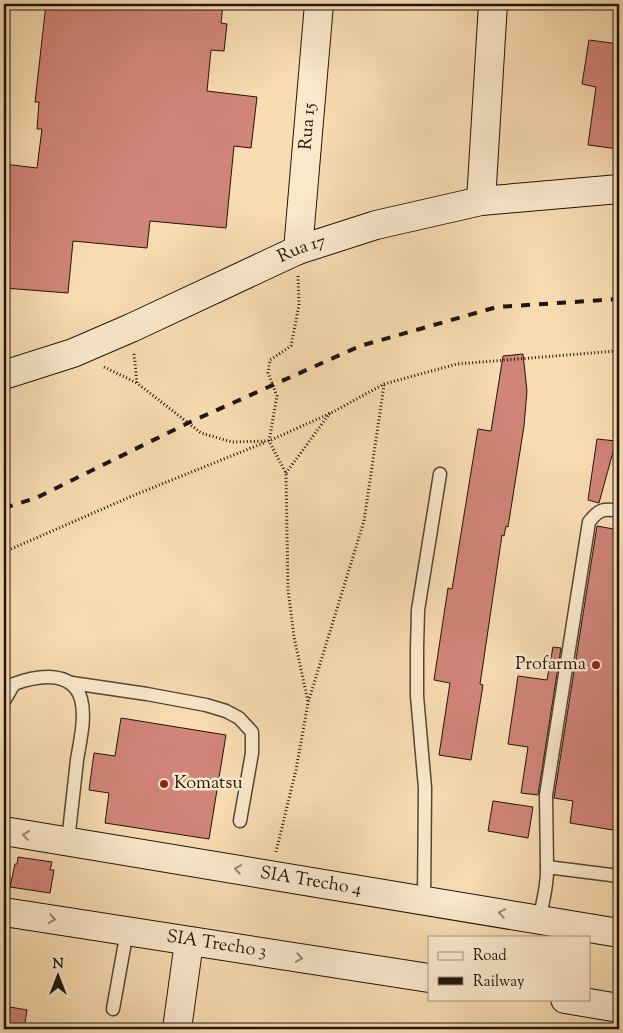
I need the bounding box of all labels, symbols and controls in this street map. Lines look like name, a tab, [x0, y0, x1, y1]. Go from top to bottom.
street label: Rua 15	[294, 102, 324, 151]
street label: Rua 17	[274, 229, 330, 271]
place label: Profarma	[515, 652, 586, 678]
marker: Profarma	[590, 659, 602, 671]
place label: Komatsu	[174, 771, 243, 797]
marker: Komatsu	[158, 778, 170, 790]
one-way arrow	[22, 830, 30, 840]
street label: SIA Trecho 4	[258, 861, 364, 903]
one-way arrow	[234, 864, 242, 875]
one-way arrow	[498, 908, 507, 918]
one-way arrow	[48, 914, 56, 924]
street label: SIA Trecho 3	[165, 924, 268, 966]
legend	[428, 936, 590, 1000]
text: Road	[473, 946, 507, 967]
north arrow	[32, 950, 82, 1000]
one-way arrow	[294, 953, 303, 963]
text: N	[52, 955, 64, 975]
text: Railway	[473, 972, 525, 993]

